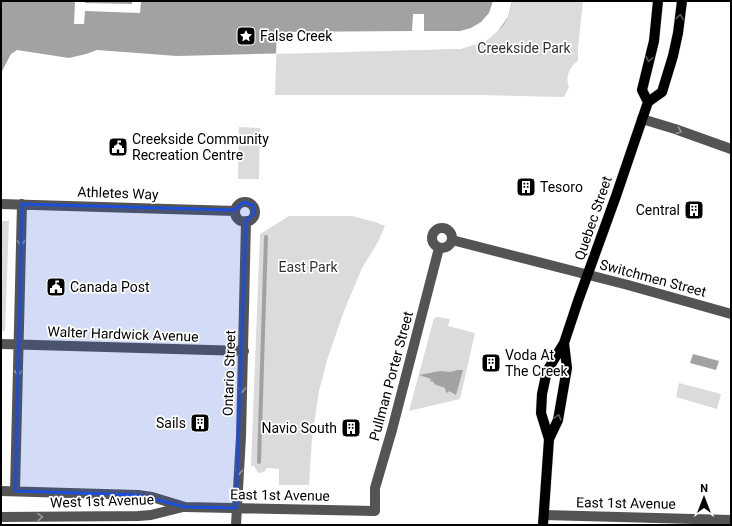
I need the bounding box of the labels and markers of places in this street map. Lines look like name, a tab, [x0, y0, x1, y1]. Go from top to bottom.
place icon: False Creek	[235, 25, 257, 47]
place label: False Creek	[260, 28, 333, 44]
place label: Creekside Community Recreation Centre	[132, 131, 269, 163]
public building icon: Creekside Community Recreation Centre	[107, 136, 129, 158]
building icon: Tesoro	[515, 176, 537, 198]
place label: Tesoro	[540, 179, 583, 195]
building icon: Central	[683, 199, 705, 221]
place label: Central	[636, 202, 680, 218]
public building icon: Canada Post	[45, 276, 67, 298]
place label: Canada Post	[70, 279, 150, 295]
place label: Voda At The Creek	[505, 347, 569, 379]
building icon: Voda At The Creek	[480, 352, 502, 374]
building icon: Sails	[189, 412, 211, 434]
place label: Sails	[156, 415, 186, 431]
building icon: Navio South	[340, 417, 362, 439]
place label: Navio South	[262, 420, 337, 436]

